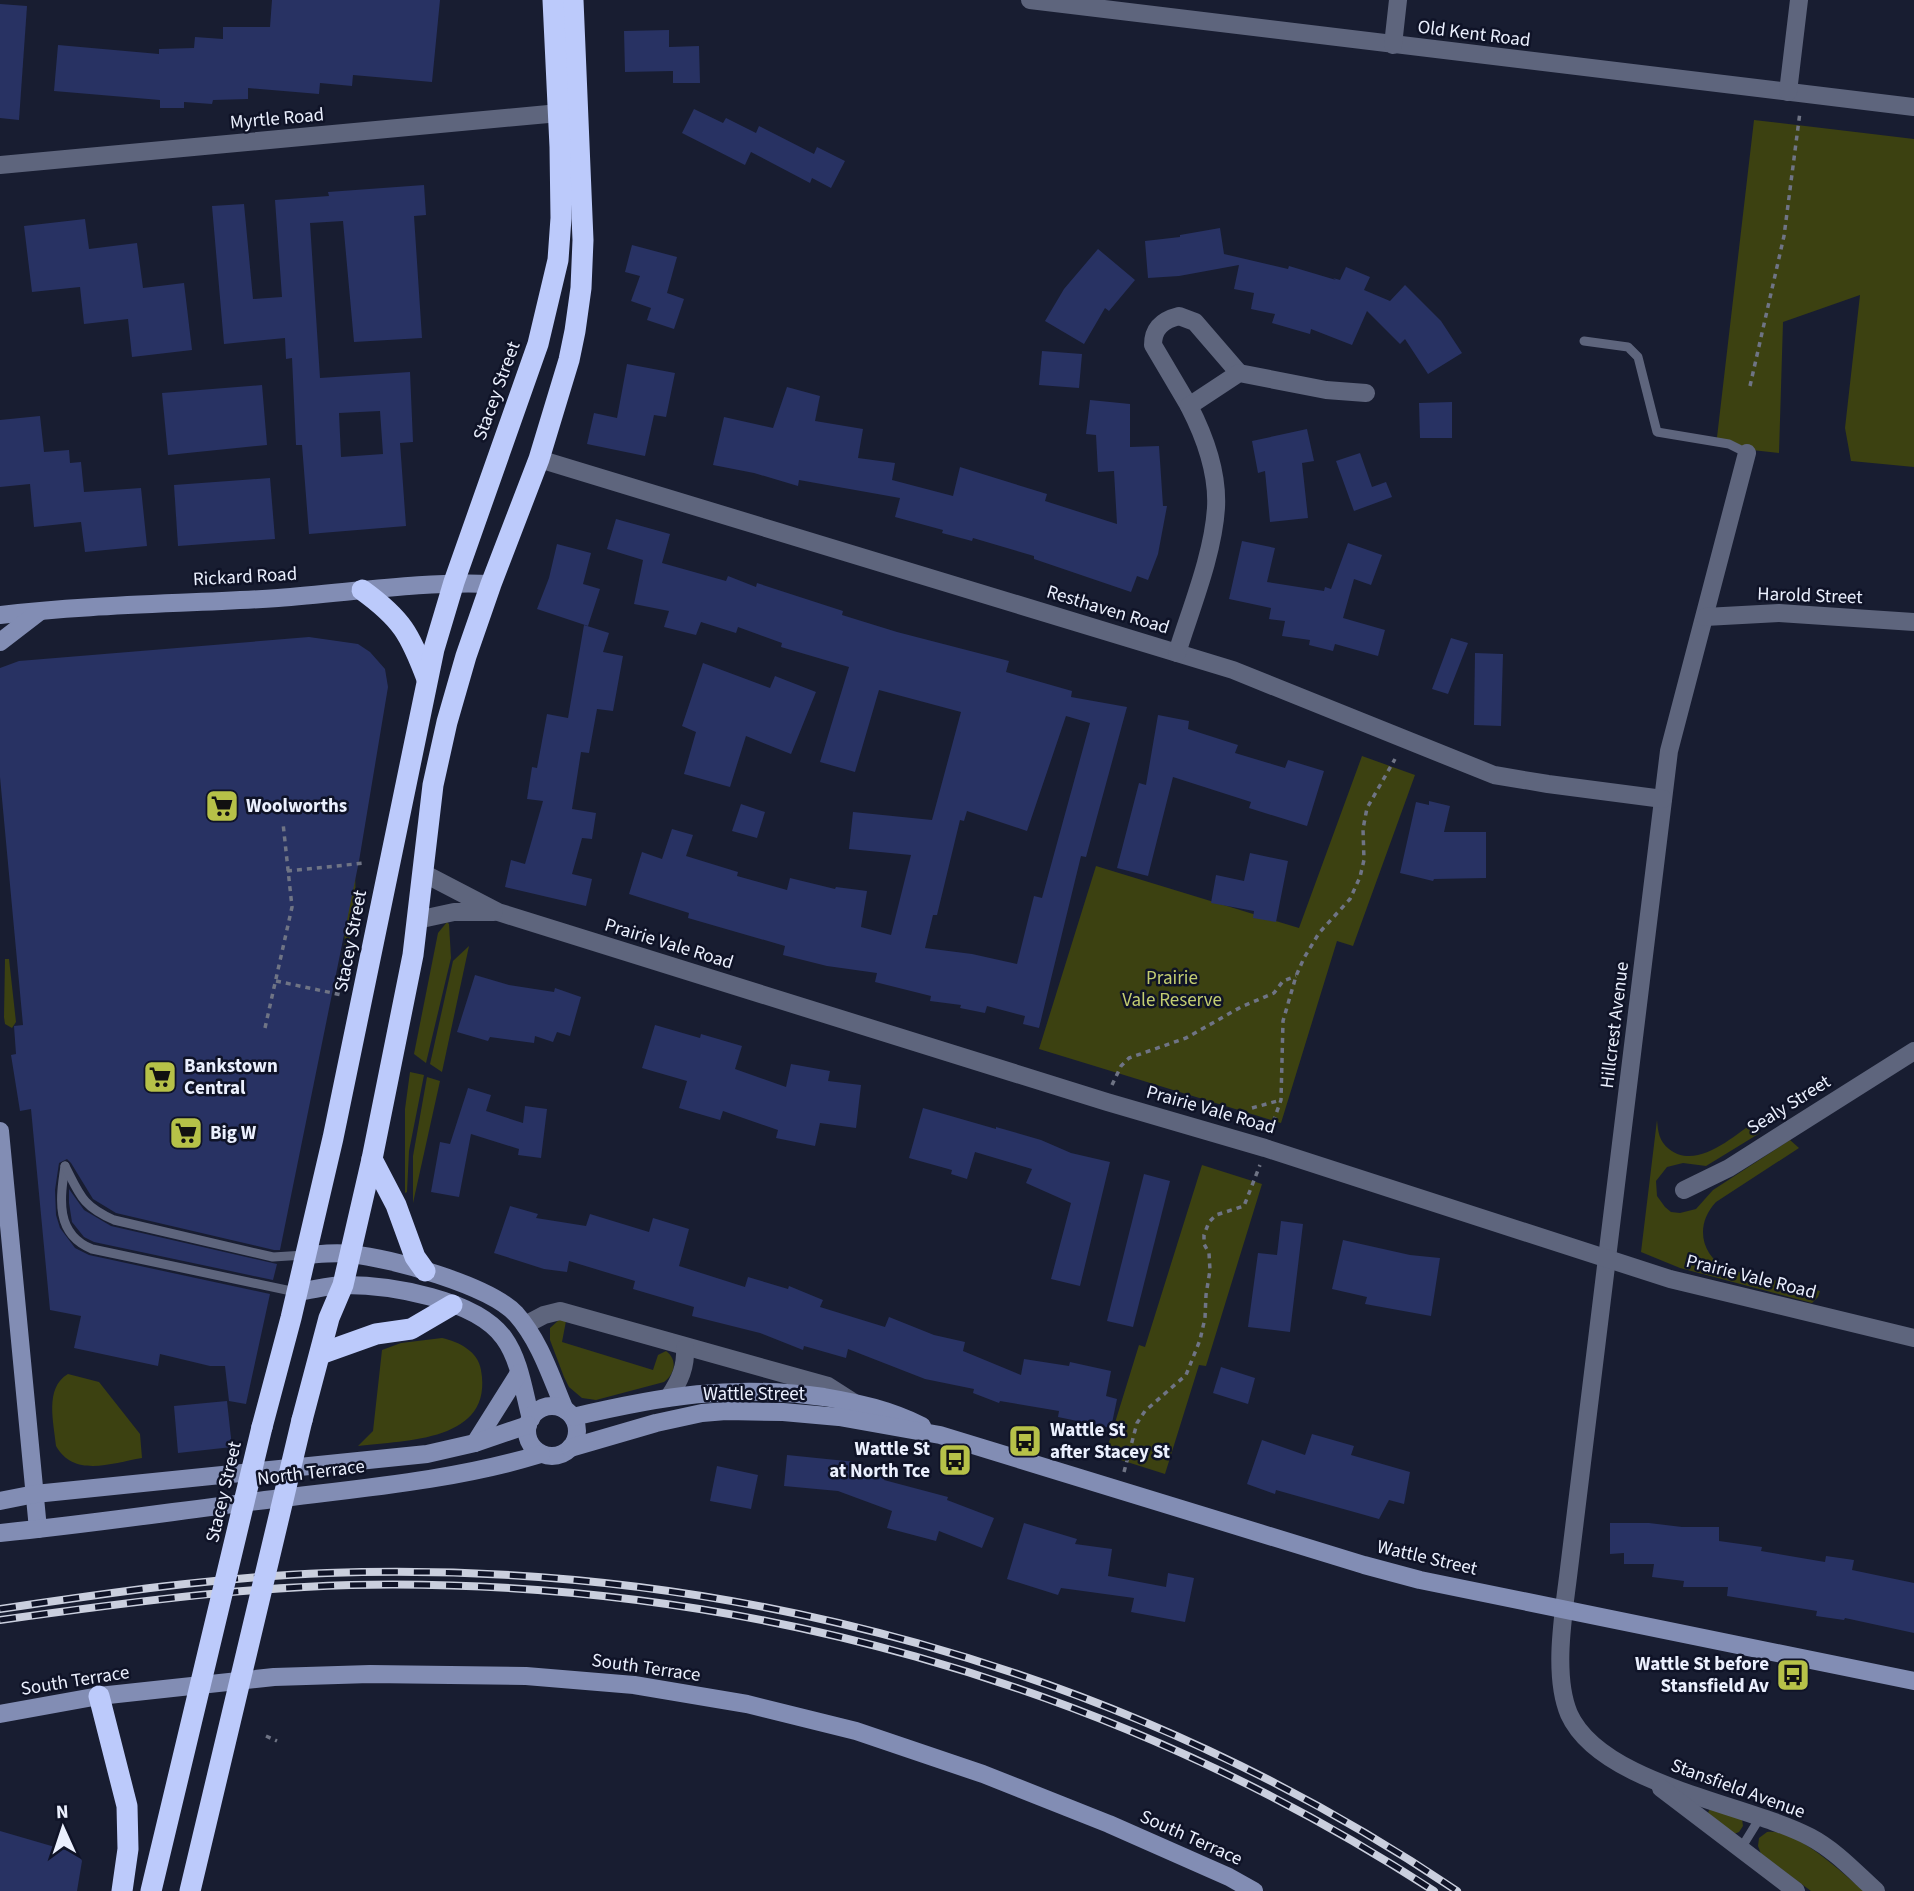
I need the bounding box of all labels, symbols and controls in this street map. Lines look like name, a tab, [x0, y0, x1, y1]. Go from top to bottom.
street label: Old Kent Road	[1416, 14, 1532, 54]
street label: Myrtle Road	[229, 101, 325, 137]
street label: Stacey Street	[467, 337, 528, 444]
street label: Rickard Road	[192, 561, 298, 593]
street label: Resthaven Road	[1043, 578, 1173, 642]
street label: Harold Street	[1757, 581, 1864, 611]
supermarket icon: Woolworths	[203, 787, 241, 825]
place label: Woolworths	[246, 793, 347, 820]
street label: Stacey Street	[328, 887, 374, 994]
street label: Prairie Vale Road	[601, 912, 737, 976]
street label: Hillcrest Avenue	[1594, 960, 1636, 1090]
park label: Prairie Vale Reserve	[1122, 965, 1222, 1014]
place label: Bankstown Central	[184, 1053, 278, 1102]
supermarket icon: Bankstown Central	[141, 1058, 179, 1096]
street label: Sealy Street	[1742, 1068, 1836, 1141]
street label: Prairie Vale Road	[1143, 1079, 1279, 1141]
supermarket icon: Big W	[167, 1114, 205, 1152]
place label: Big W	[210, 1120, 257, 1147]
street label: Prairie Vale Road	[1683, 1248, 1819, 1306]
street label: Wattle Street	[703, 1381, 806, 1408]
place label: Wattle St after Stacey St	[1050, 1417, 1170, 1466]
bus stop icon: Wattle St after Stacey St	[1006, 1422, 1044, 1460]
place label: Wattle St at North Tce	[829, 1436, 930, 1485]
street label: Stacey Street	[199, 1438, 249, 1545]
bus stop icon: Wattle St at North Tce	[936, 1441, 974, 1479]
street label: North Terrace	[256, 1453, 366, 1493]
street label: Wattle Street	[1374, 1533, 1480, 1583]
street label: South Terrace	[590, 1647, 702, 1689]
place label: Wattle St before Stansfield Av	[1635, 1651, 1769, 1700]
bus stop icon: Wattle St before Stansfield Av	[1774, 1656, 1812, 1694]
street label: South Terrace	[19, 1659, 131, 1703]
street label: Stansfield Avenue	[1667, 1752, 1809, 1826]
north arrow	[28, 1793, 98, 1863]
text: N	[55, 1799, 69, 1826]
street label: South Terrace	[1135, 1803, 1247, 1873]

